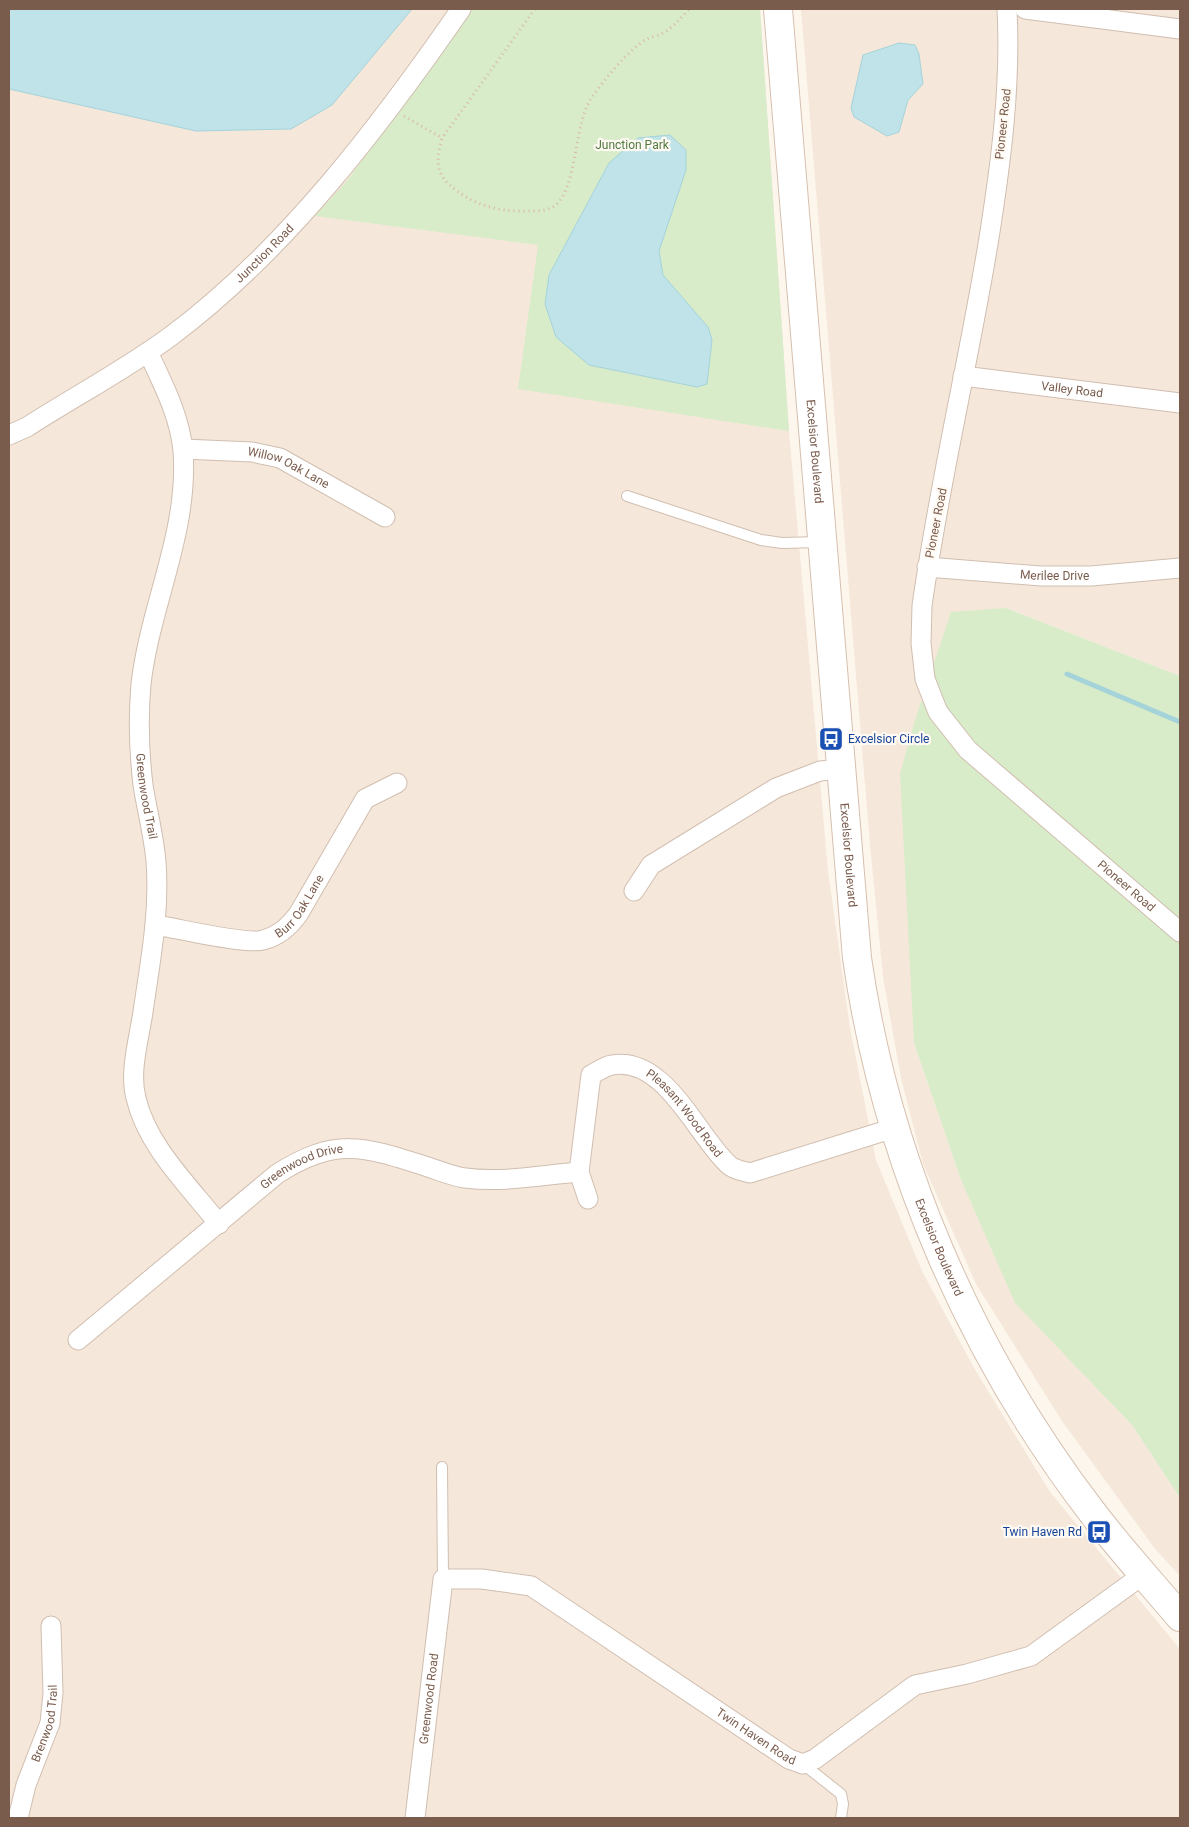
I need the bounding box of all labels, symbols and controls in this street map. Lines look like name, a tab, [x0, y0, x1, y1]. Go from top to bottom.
street label: Pioneer Road	[992, 88, 1014, 160]
park label: Junction Park	[595, 138, 670, 152]
street label: Junction Road	[232, 221, 297, 286]
street label: Valley Road	[1040, 379, 1104, 400]
street label: Excelsior Boulevard	[804, 399, 826, 504]
street label: Willow Oak Lane	[246, 444, 332, 491]
street label: Pioneer Road	[922, 487, 950, 559]
street label: Merilee Drive	[1019, 567, 1089, 583]
bus stop icon: Excelsior Circle	[818, 726, 844, 752]
place label: Excelsior Circle	[848, 732, 929, 746]
street label: Greenwood Trail	[133, 753, 160, 840]
street label: Excelsior Boulevard	[837, 802, 860, 908]
street label: Pioneer Road	[1095, 857, 1158, 914]
street label: Burr Oak Lane	[272, 872, 327, 941]
street label: Pleasant Wood Road	[643, 1066, 725, 1160]
street label: Greenwood Drive	[257, 1142, 344, 1192]
street label: Excelsior Boulevard	[912, 1197, 966, 1298]
bus stop icon: Twin Haven Rd	[1086, 1519, 1112, 1545]
place label: Twin Haven Rd	[1003, 1525, 1082, 1539]
street label: Greenwood Road	[417, 1653, 441, 1745]
street label: Brenwood Trail	[29, 1685, 60, 1764]
street label: Twin Haven Road	[714, 1705, 798, 1768]

